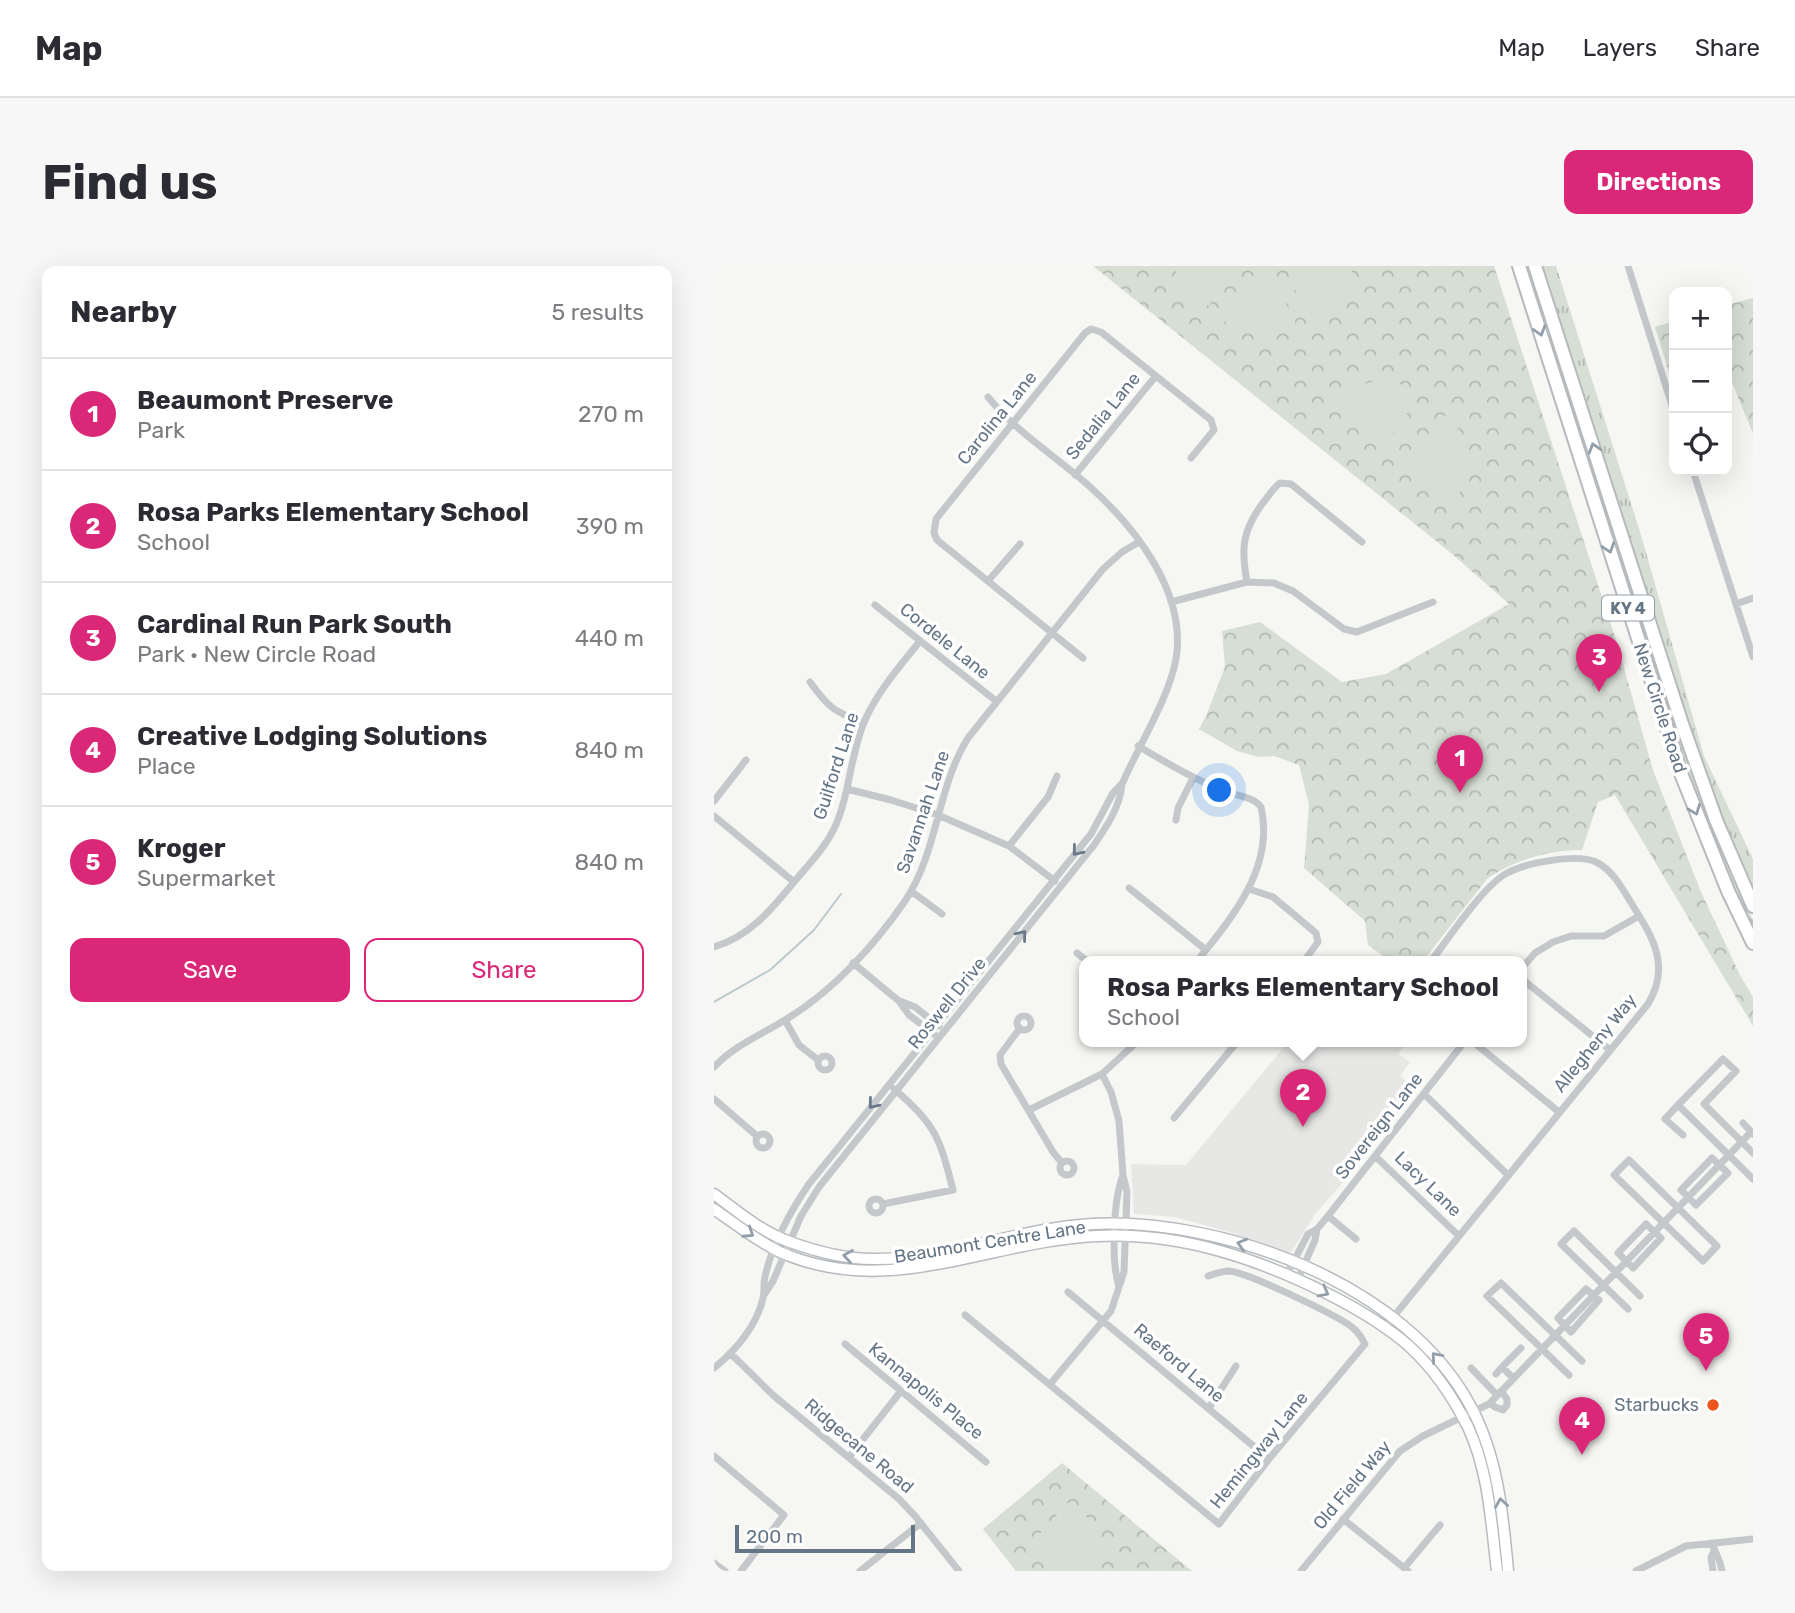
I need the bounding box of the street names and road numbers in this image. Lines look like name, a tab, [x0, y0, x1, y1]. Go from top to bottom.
street label: Carolina Lane	[953, 367, 1041, 469]
street label: Sedalia Lane	[1061, 368, 1145, 464]
road number: KY 4	[1602, 596, 1654, 620]
street label: Cordele Lane	[895, 598, 995, 684]
street label: New Circle Road	[1629, 640, 1691, 776]
street label: Guilford Lane	[808, 709, 864, 823]
street label: Savannah Lane	[892, 748, 954, 876]
street label: Roswell Drive	[903, 953, 991, 1053]
street label: Allegheny Way	[1549, 989, 1642, 1097]
street label: Sovereign Lane	[1331, 1068, 1427, 1184]
street label: Lacy Lane	[1390, 1147, 1466, 1221]
street label: Beaumont Centre Lane	[893, 1216, 1087, 1268]
street label: Raeford Lane	[1129, 1319, 1229, 1407]
street label: Kannapolis Place	[864, 1338, 988, 1444]
street label: Hemingway Lane	[1205, 1387, 1313, 1513]
street label: Ridgecane Road	[800, 1394, 918, 1498]
street label: Old Field Way	[1308, 1436, 1396, 1534]

